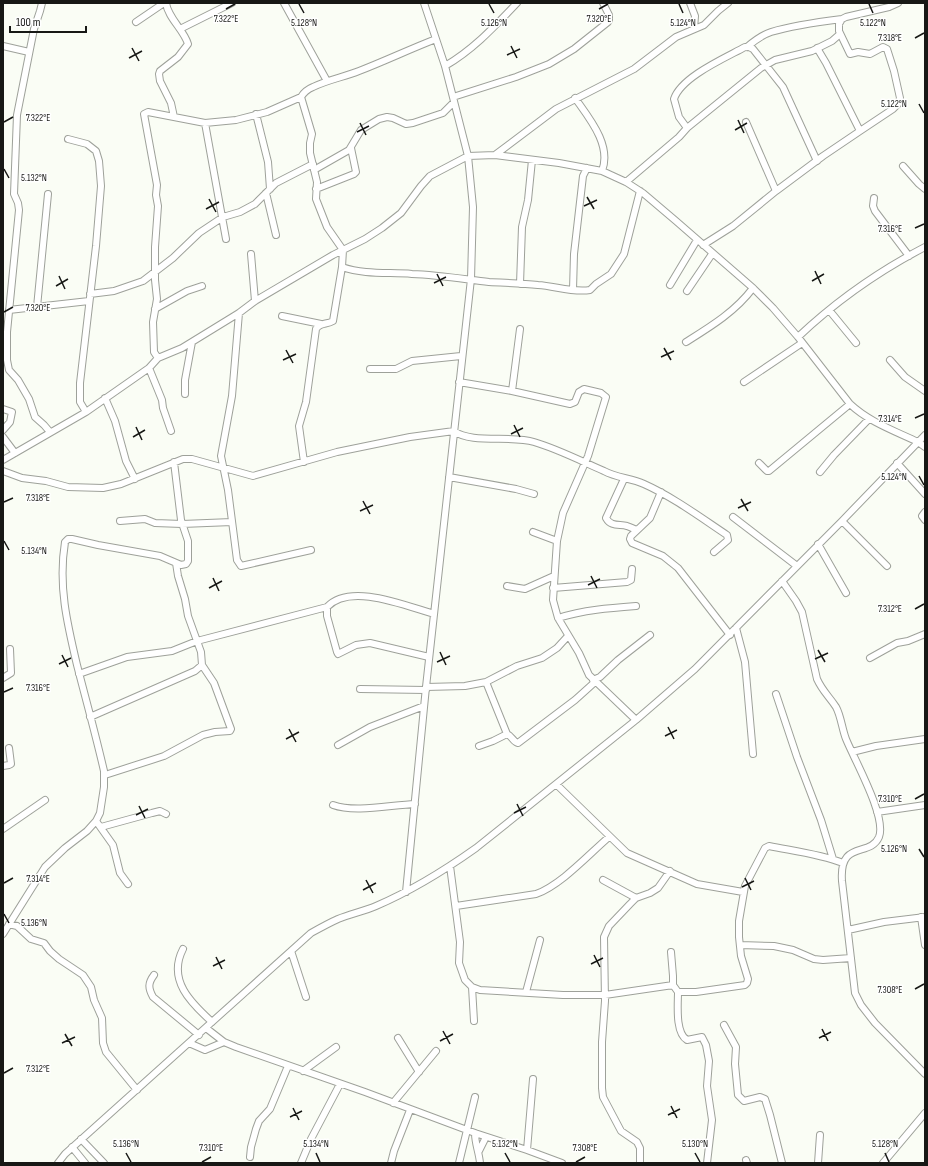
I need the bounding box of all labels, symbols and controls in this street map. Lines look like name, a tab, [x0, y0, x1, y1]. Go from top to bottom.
scale bar	[10, 8, 86, 34]
text: 7.322°E	[214, 13, 238, 25]
text: 7.320°E	[587, 13, 611, 25]
text: 100 m	[16, 15, 41, 30]
text: 5.128°N	[291, 17, 317, 29]
text: 5.126°N	[481, 17, 507, 29]
text: 5.124°N	[670, 17, 696, 29]
text: 5.122°N	[860, 17, 886, 29]
text: 7.318°E	[878, 32, 902, 44]
text: 5.122°N	[881, 98, 907, 110]
text: 7.322°E	[26, 112, 50, 124]
text: 5.132°N	[21, 172, 47, 184]
text: 7.316°E	[878, 223, 902, 235]
text: 7.320°E	[26, 302, 50, 314]
text: 7.314°E	[878, 413, 902, 425]
text: 5.124°N	[881, 471, 907, 483]
text: 7.318°E	[26, 492, 50, 504]
text: 5.134°N	[21, 545, 47, 557]
text: 7.312°E	[878, 603, 902, 615]
text: 7.316°E	[26, 682, 50, 694]
text: 7.310°E	[878, 793, 902, 805]
text: 5.126°N	[881, 843, 907, 855]
text: 7.314°E	[26, 873, 50, 885]
text: 5.136°N	[21, 917, 47, 929]
text: 7.308°E	[878, 984, 902, 996]
text: 7.312°E	[26, 1063, 50, 1075]
text: 5.136°N	[113, 1138, 139, 1150]
text: 5.134°N	[303, 1138, 329, 1150]
text: 5.132°N	[492, 1138, 518, 1150]
text: 5.130°N	[682, 1138, 708, 1150]
text: 5.128°N	[872, 1138, 898, 1150]
text: 7.310°E	[199, 1142, 223, 1154]
text: 7.308°E	[573, 1142, 597, 1154]

